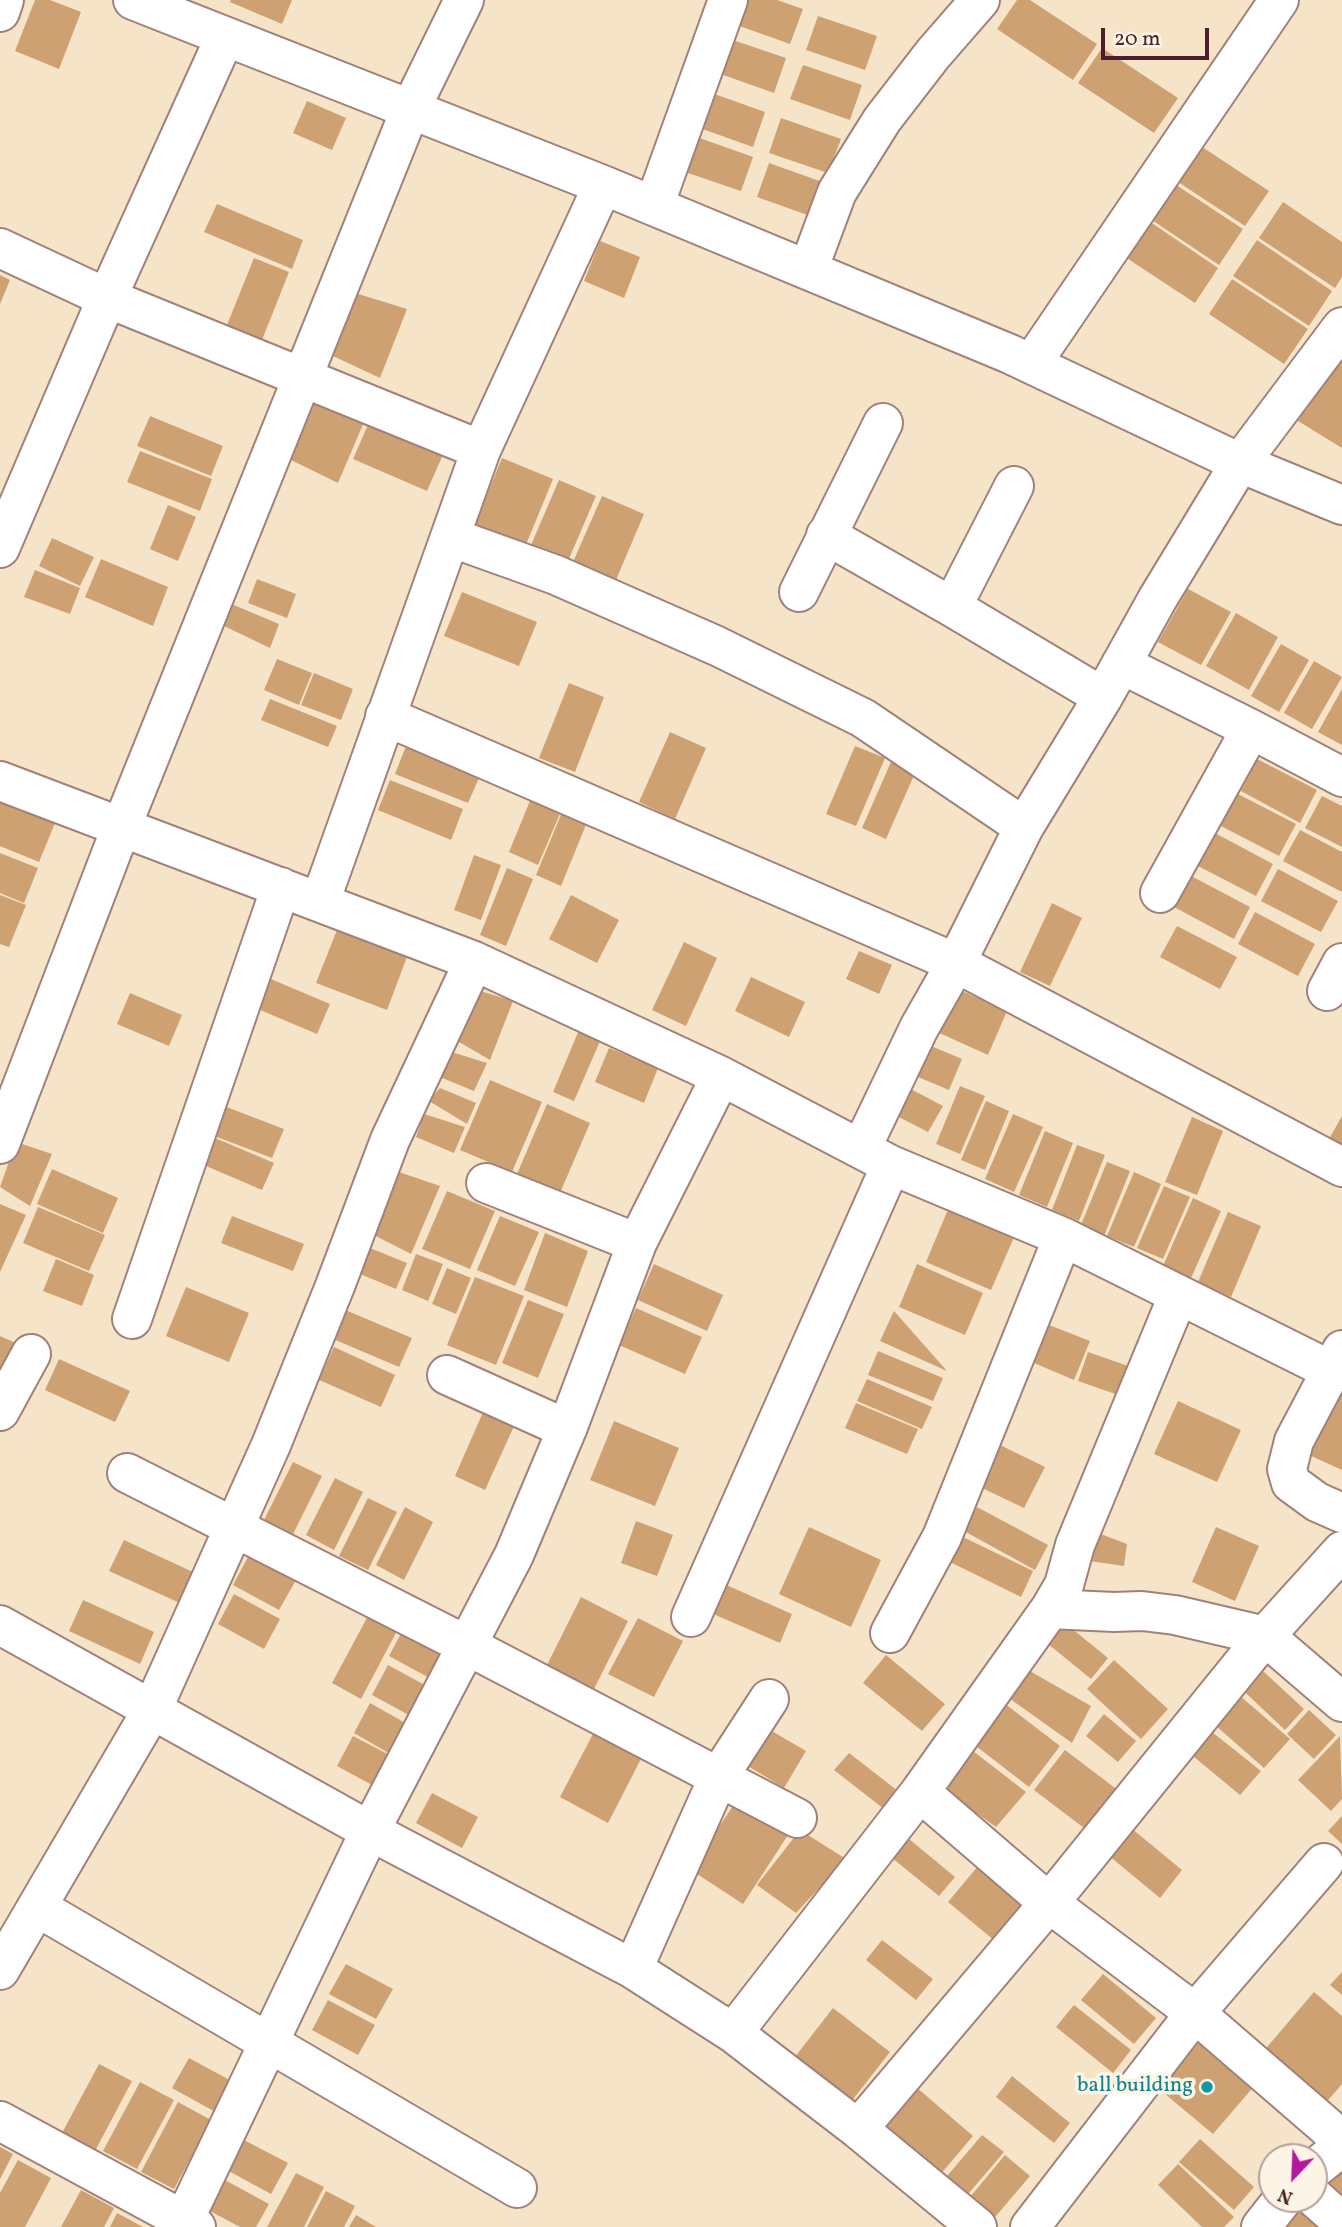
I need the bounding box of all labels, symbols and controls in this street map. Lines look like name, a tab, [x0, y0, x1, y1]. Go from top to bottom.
scale bar	[1104, 14, 1212, 58]
text: 20 m	[1114, 25, 1160, 54]
place label: ball building	[1077, 2074, 1193, 2100]
marker: ball building	[1199, 2079, 1215, 2095]
north arrow	[1258, 2143, 1328, 2213]
text: N	[1274, 2181, 1297, 2210]

